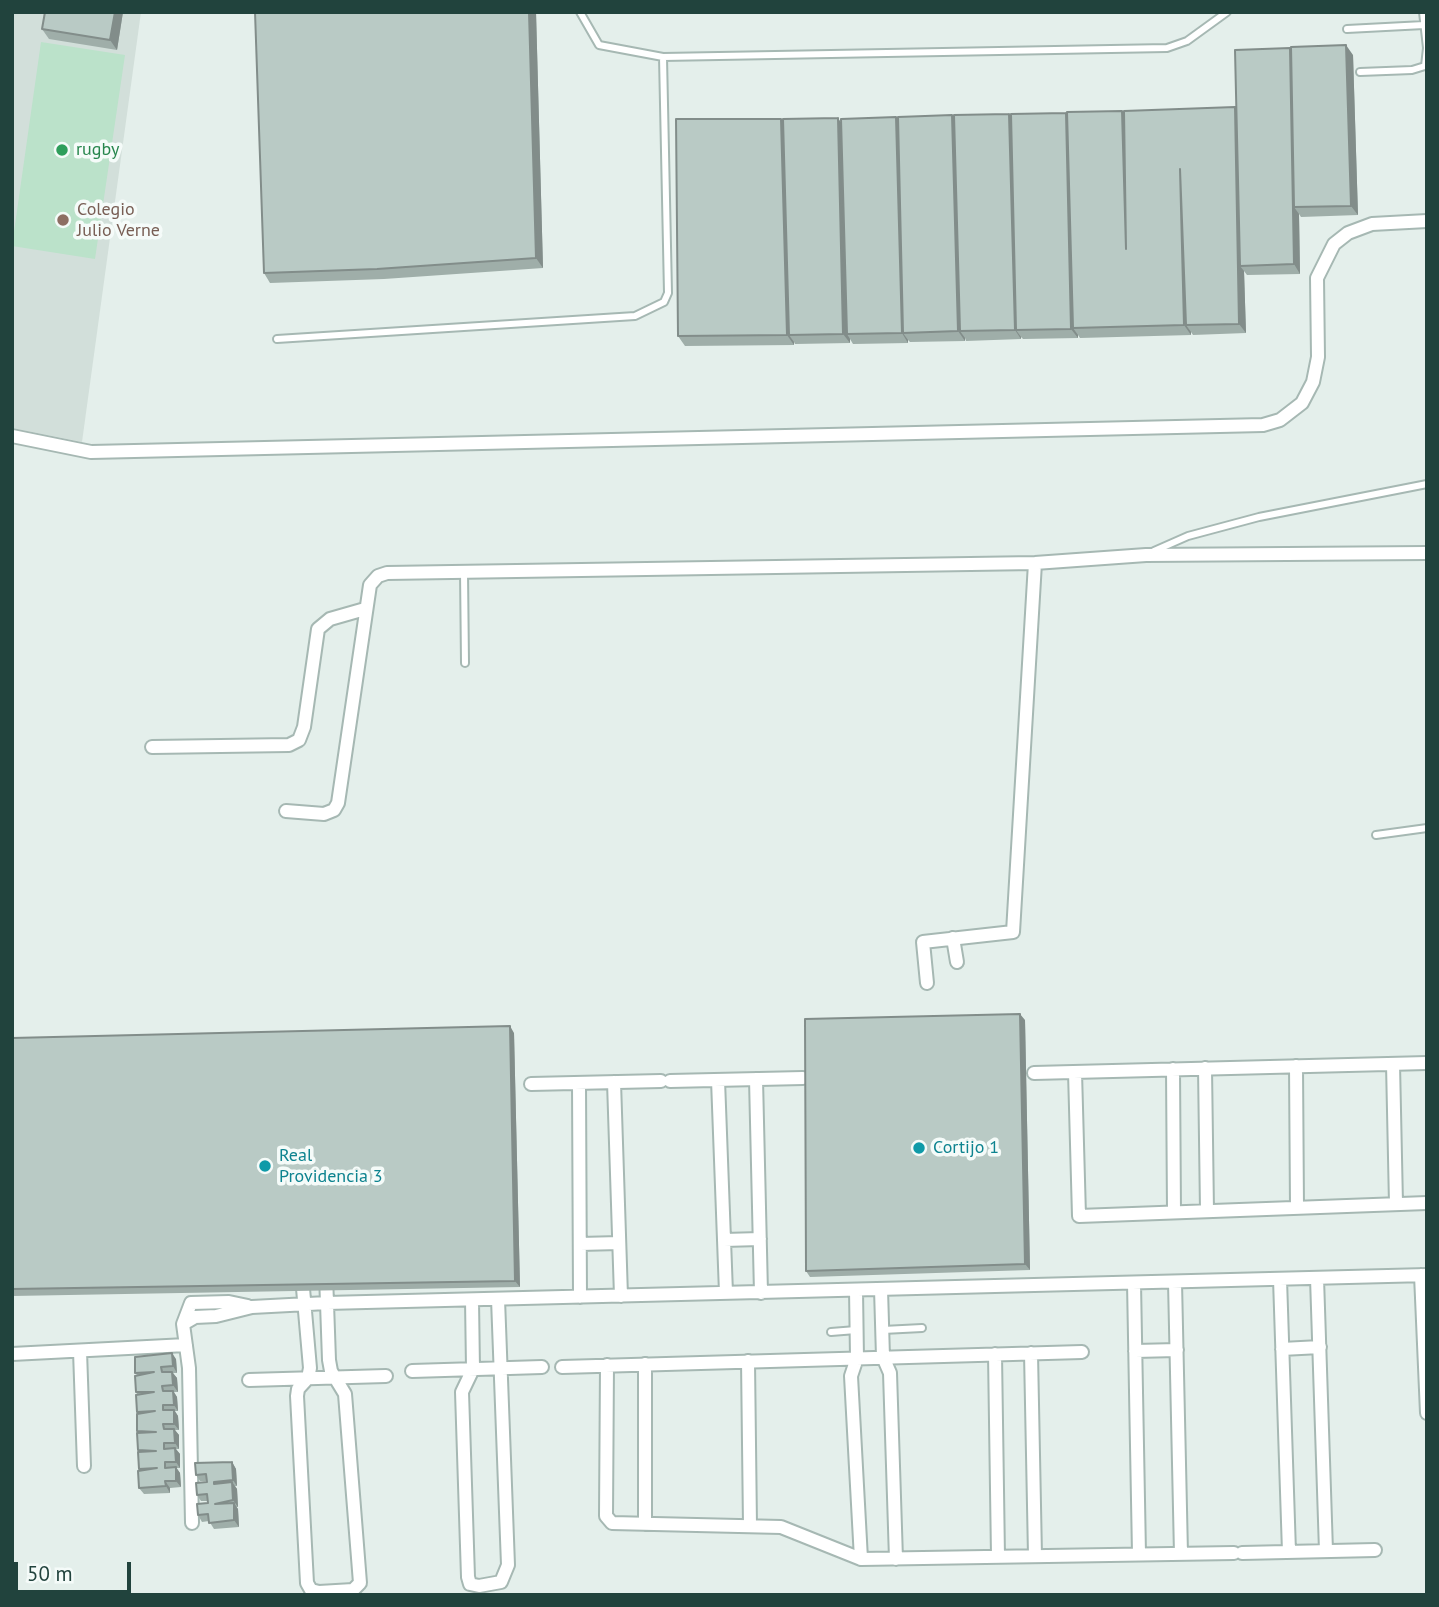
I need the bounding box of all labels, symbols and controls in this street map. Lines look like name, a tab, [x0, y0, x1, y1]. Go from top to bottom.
place label: rugby	[76, 139, 119, 161]
marker: rugby	[54, 142, 70, 158]
place label: Colegio Julio Verne	[77, 199, 160, 242]
marker: Colegio Julio Verne	[55, 212, 71, 228]
place label: Cortijo 1	[933, 1137, 999, 1159]
marker: Cortijo 1	[911, 1140, 927, 1156]
place label: Real Providencia 3	[279, 1145, 383, 1188]
marker: Real Providencia 3	[257, 1158, 273, 1174]
scale bar	[18, 1548, 135, 1592]
text: 50 m	[27, 1560, 73, 1587]

